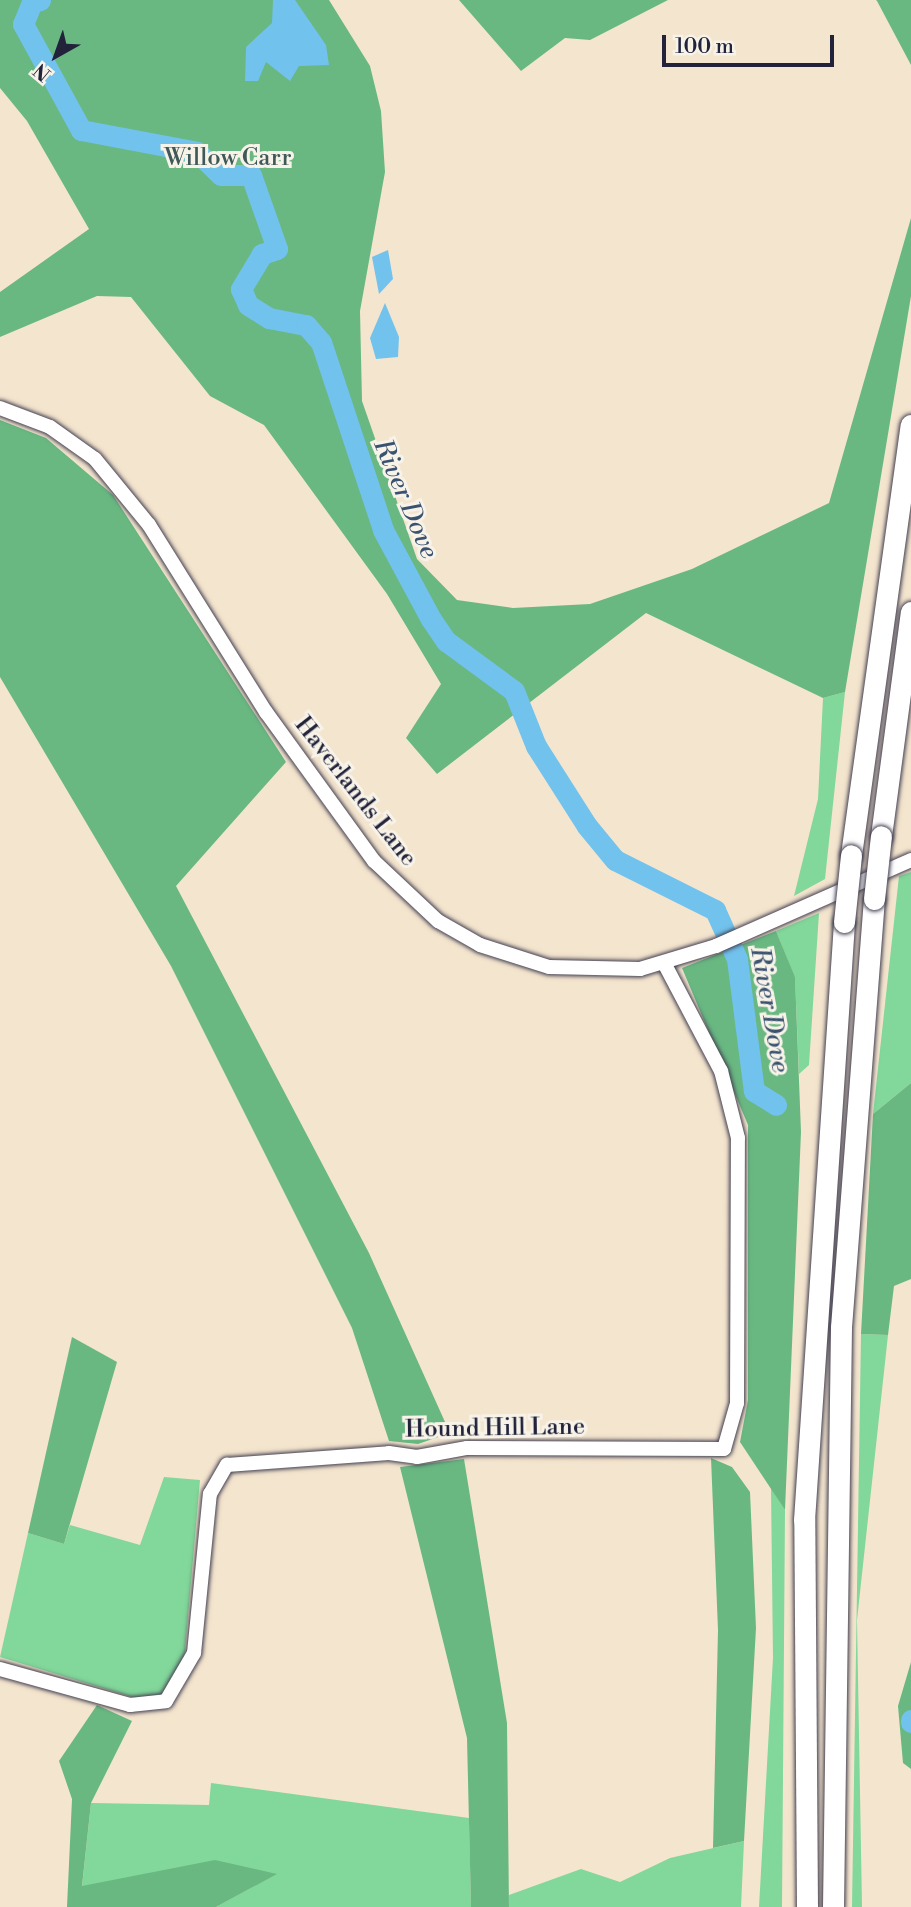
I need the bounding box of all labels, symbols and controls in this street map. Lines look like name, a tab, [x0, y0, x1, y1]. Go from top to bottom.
north arrow	[21, 21, 91, 91]
scale bar	[666, 21, 838, 65]
text: 100 m	[675, 34, 734, 60]
text: N	[29, 58, 56, 86]
park label: Willow Carr	[164, 145, 292, 173]
water label: River Dove	[366, 435, 444, 563]
street label: Haverlands Lane	[288, 711, 422, 873]
water label: River Dove	[743, 945, 795, 1075]
street label: Hound Hill Lane	[405, 1413, 585, 1445]

